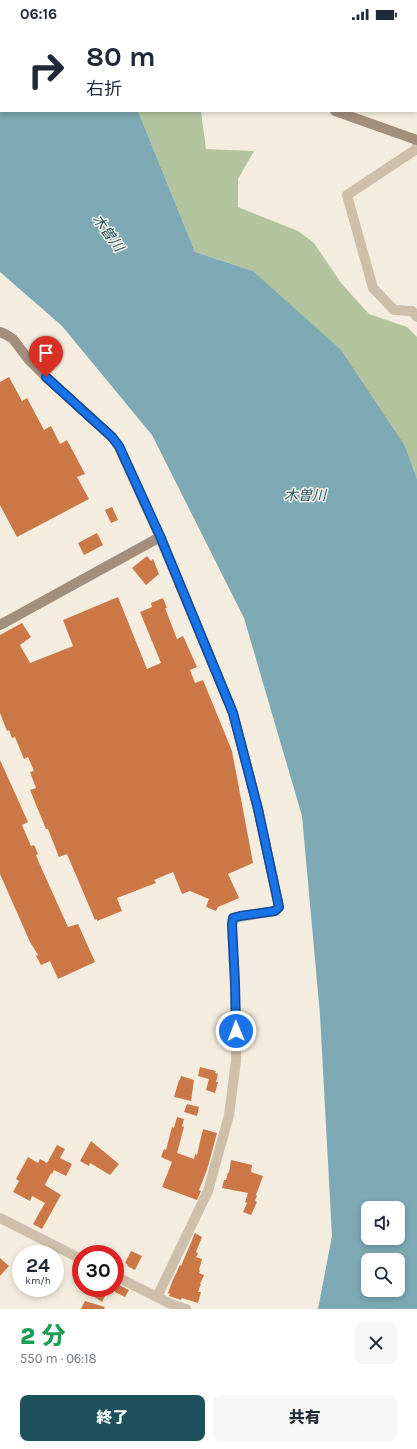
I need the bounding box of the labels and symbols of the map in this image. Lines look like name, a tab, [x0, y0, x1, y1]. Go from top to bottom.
water label: 木曽川	[89, 211, 128, 257]
pin	[29, 336, 63, 377]
water label: 木曽川	[284, 487, 328, 504]
position arrow	[215, 1010, 257, 1052]
speed limit sign: 30	[72, 1245, 124, 1297]

